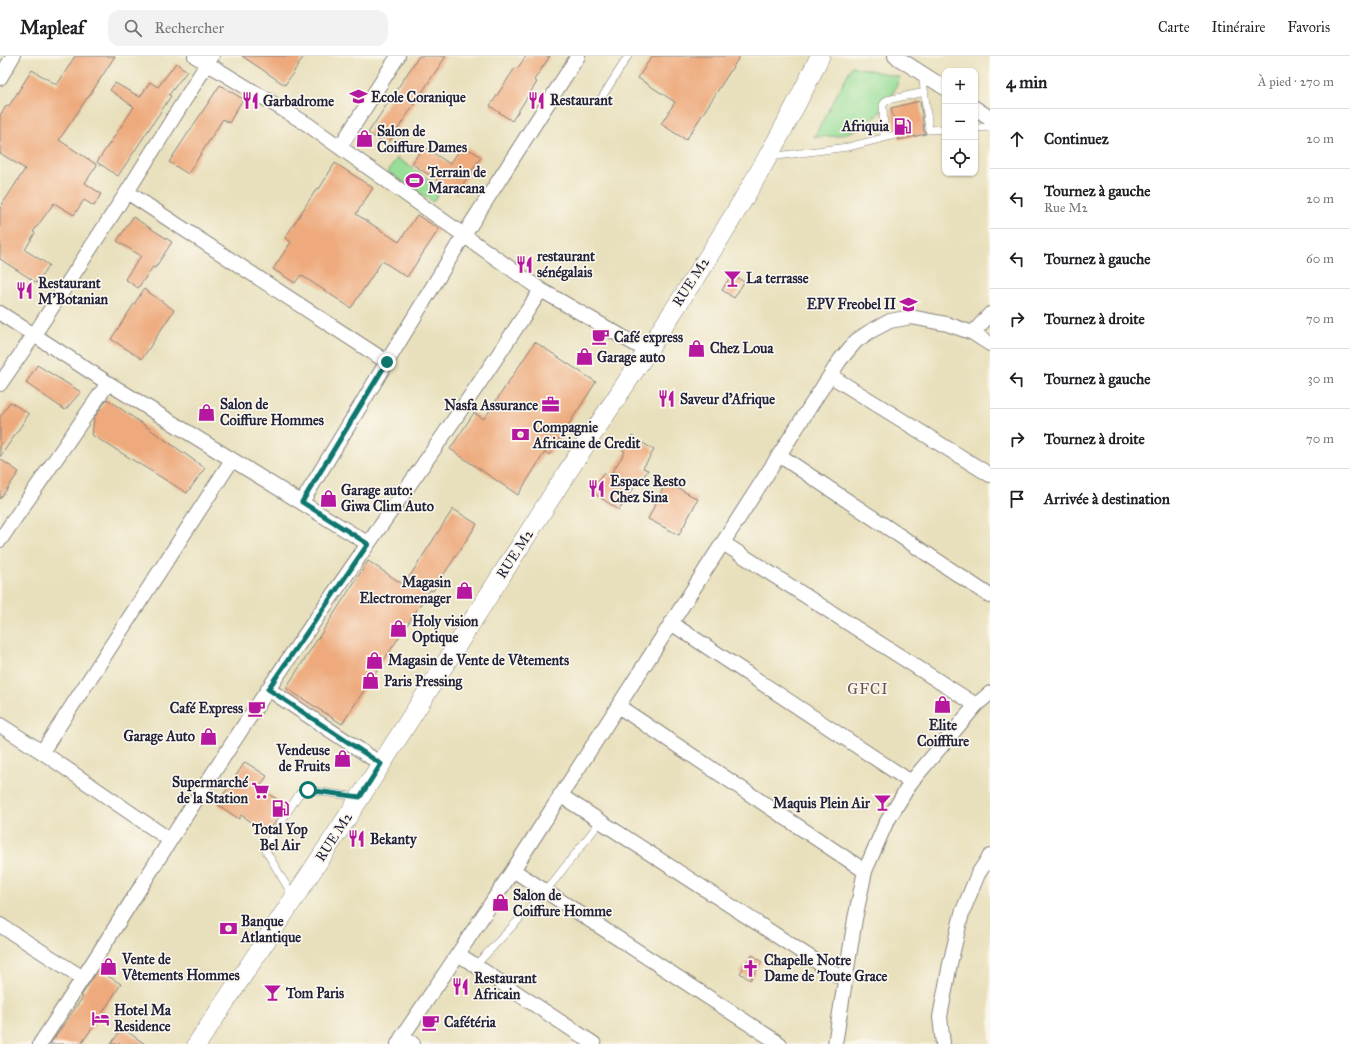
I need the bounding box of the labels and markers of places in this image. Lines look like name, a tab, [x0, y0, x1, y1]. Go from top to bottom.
school or university icon: Ecole Coranique	[348, 87, 368, 107]
place label: Ecole Coranique	[371, 89, 466, 107]
restaurant icon: Restaurant	[527, 90, 547, 110]
restaurant icon: Garbadrome	[240, 91, 260, 111]
place label: Restaurant	[550, 92, 613, 109]
place label: Garbadrome	[263, 93, 334, 110]
fuel station icon: Afriquia	[892, 116, 912, 136]
place label: Afriquia	[841, 118, 890, 136]
place label: Salon de Coiffure Dames	[377, 123, 467, 156]
shop icon: Salon de Coiffure Dames	[354, 129, 374, 149]
place label: Terrain de Maracana	[427, 164, 486, 197]
sports icon: Terrain de Maracana	[405, 170, 425, 190]
place label: restaurant sénégalais	[536, 248, 595, 282]
restaurant icon: restaurant sénégalais	[514, 254, 534, 274]
bar icon: La terrasse	[723, 268, 743, 288]
place label: La terrasse	[746, 270, 809, 287]
place label: Restaurant M'Botanian	[38, 275, 109, 308]
restaurant icon: Restaurant M'Botanian	[15, 281, 35, 301]
school or university icon: EPV Freobel II	[899, 294, 919, 314]
place label: EPV Freobel II	[807, 296, 896, 313]
cafe icon: Café express	[591, 327, 611, 347]
place label: Café express	[614, 329, 683, 347]
shop icon: Chez Loua	[687, 338, 707, 358]
place label: Chez Loua	[710, 340, 775, 357]
shop icon: Garage auto	[574, 347, 594, 367]
place label: Garage auto	[597, 349, 665, 367]
restaurant icon: Saveur d'Afrique	[657, 389, 677, 409]
place label: Saveur d'Afrique	[680, 391, 775, 409]
office icon: Nasfa Assurance	[541, 395, 561, 415]
place label: Salon de Coiffure Hommes	[220, 396, 324, 429]
place label: Nasfa Assurance	[444, 397, 538, 414]
shop icon: Salon de Coiffure Hommes	[197, 402, 217, 422]
place label: Compagnie Africaine de Credit	[532, 419, 640, 452]
bank icon: Compagnie Africaine de Credit	[510, 425, 530, 445]
place label: Espace Resto Chez Sina	[610, 473, 686, 506]
restaurant icon: Espace Resto Chez Sina	[587, 479, 607, 499]
place label: Garage auto: Giwa Clim Auto	[341, 482, 434, 515]
shop icon: Garage auto: Giwa Clim Auto	[318, 488, 338, 508]
place label: Magasin Electromenager	[360, 574, 452, 608]
shop icon: Magasin Electromenager	[454, 580, 474, 600]
place label: Holy vision Optique	[412, 613, 479, 647]
shop icon: Holy vision Optique	[389, 619, 409, 639]
shop icon: Magasin de Vente de Vêtements	[365, 650, 385, 670]
place label: Magasin de Vente de Vêtements	[388, 652, 569, 670]
shop icon: Paris Pressing	[361, 671, 381, 691]
place label: Paris Pressing	[384, 673, 462, 691]
shop icon: Elite Coifffure	[933, 695, 953, 715]
cafe icon: Café Express	[246, 698, 266, 718]
place label: Café Express	[170, 700, 243, 718]
place label: Elite Coifffure	[917, 717, 969, 750]
shop icon: Garage Auto	[198, 726, 218, 746]
place label: Garage Auto	[123, 728, 195, 746]
place label: Vendeuse de Fruits	[276, 742, 330, 775]
shop icon: Vendeuse de Fruits	[333, 748, 353, 768]
place label: Supermarché de la Station	[172, 774, 249, 807]
supermarket icon: Supermarché de la Station	[251, 780, 271, 800]
bar icon: Maquis Plein Air	[873, 793, 893, 813]
place label: Maquis Plein Air	[773, 795, 871, 813]
fuel station icon: Total Yop Bel Air	[270, 799, 290, 819]
place label: Total Yop Bel Air	[251, 821, 308, 854]
restaurant icon: Bekanty	[347, 829, 367, 849]
place label: Bekanty	[370, 831, 418, 849]
place label: Salon de Coiffure Homme	[513, 887, 612, 920]
shop icon: Salon de Coiffure Homme	[490, 893, 510, 913]
place label: Banque Atlantique	[240, 913, 301, 947]
bank icon: Banque Atlantique	[218, 919, 238, 939]
place label: Vente de Vêtements Hommes	[121, 951, 240, 984]
place label: Chapelle Notre Dame de Toute Grace	[764, 952, 888, 985]
shop icon: Vente de Vêtements Hommes	[99, 957, 119, 977]
church icon: Chapelle Notre Dame de Toute Grace	[741, 958, 761, 978]
place label: Restaurant Africain	[473, 970, 537, 1003]
restaurant icon: Restaurant Africain	[451, 976, 471, 996]
bar icon: Tom Paris	[263, 983, 283, 1003]
place label: Tom Paris	[285, 985, 344, 1002]
place label: Hotel Ma Residence	[114, 1002, 172, 1035]
hotel icon: Hotel Ma Residence	[91, 1008, 111, 1028]
cafe icon: Cafétéria	[421, 1012, 441, 1032]
place label: Cafétéria	[444, 1014, 497, 1031]

